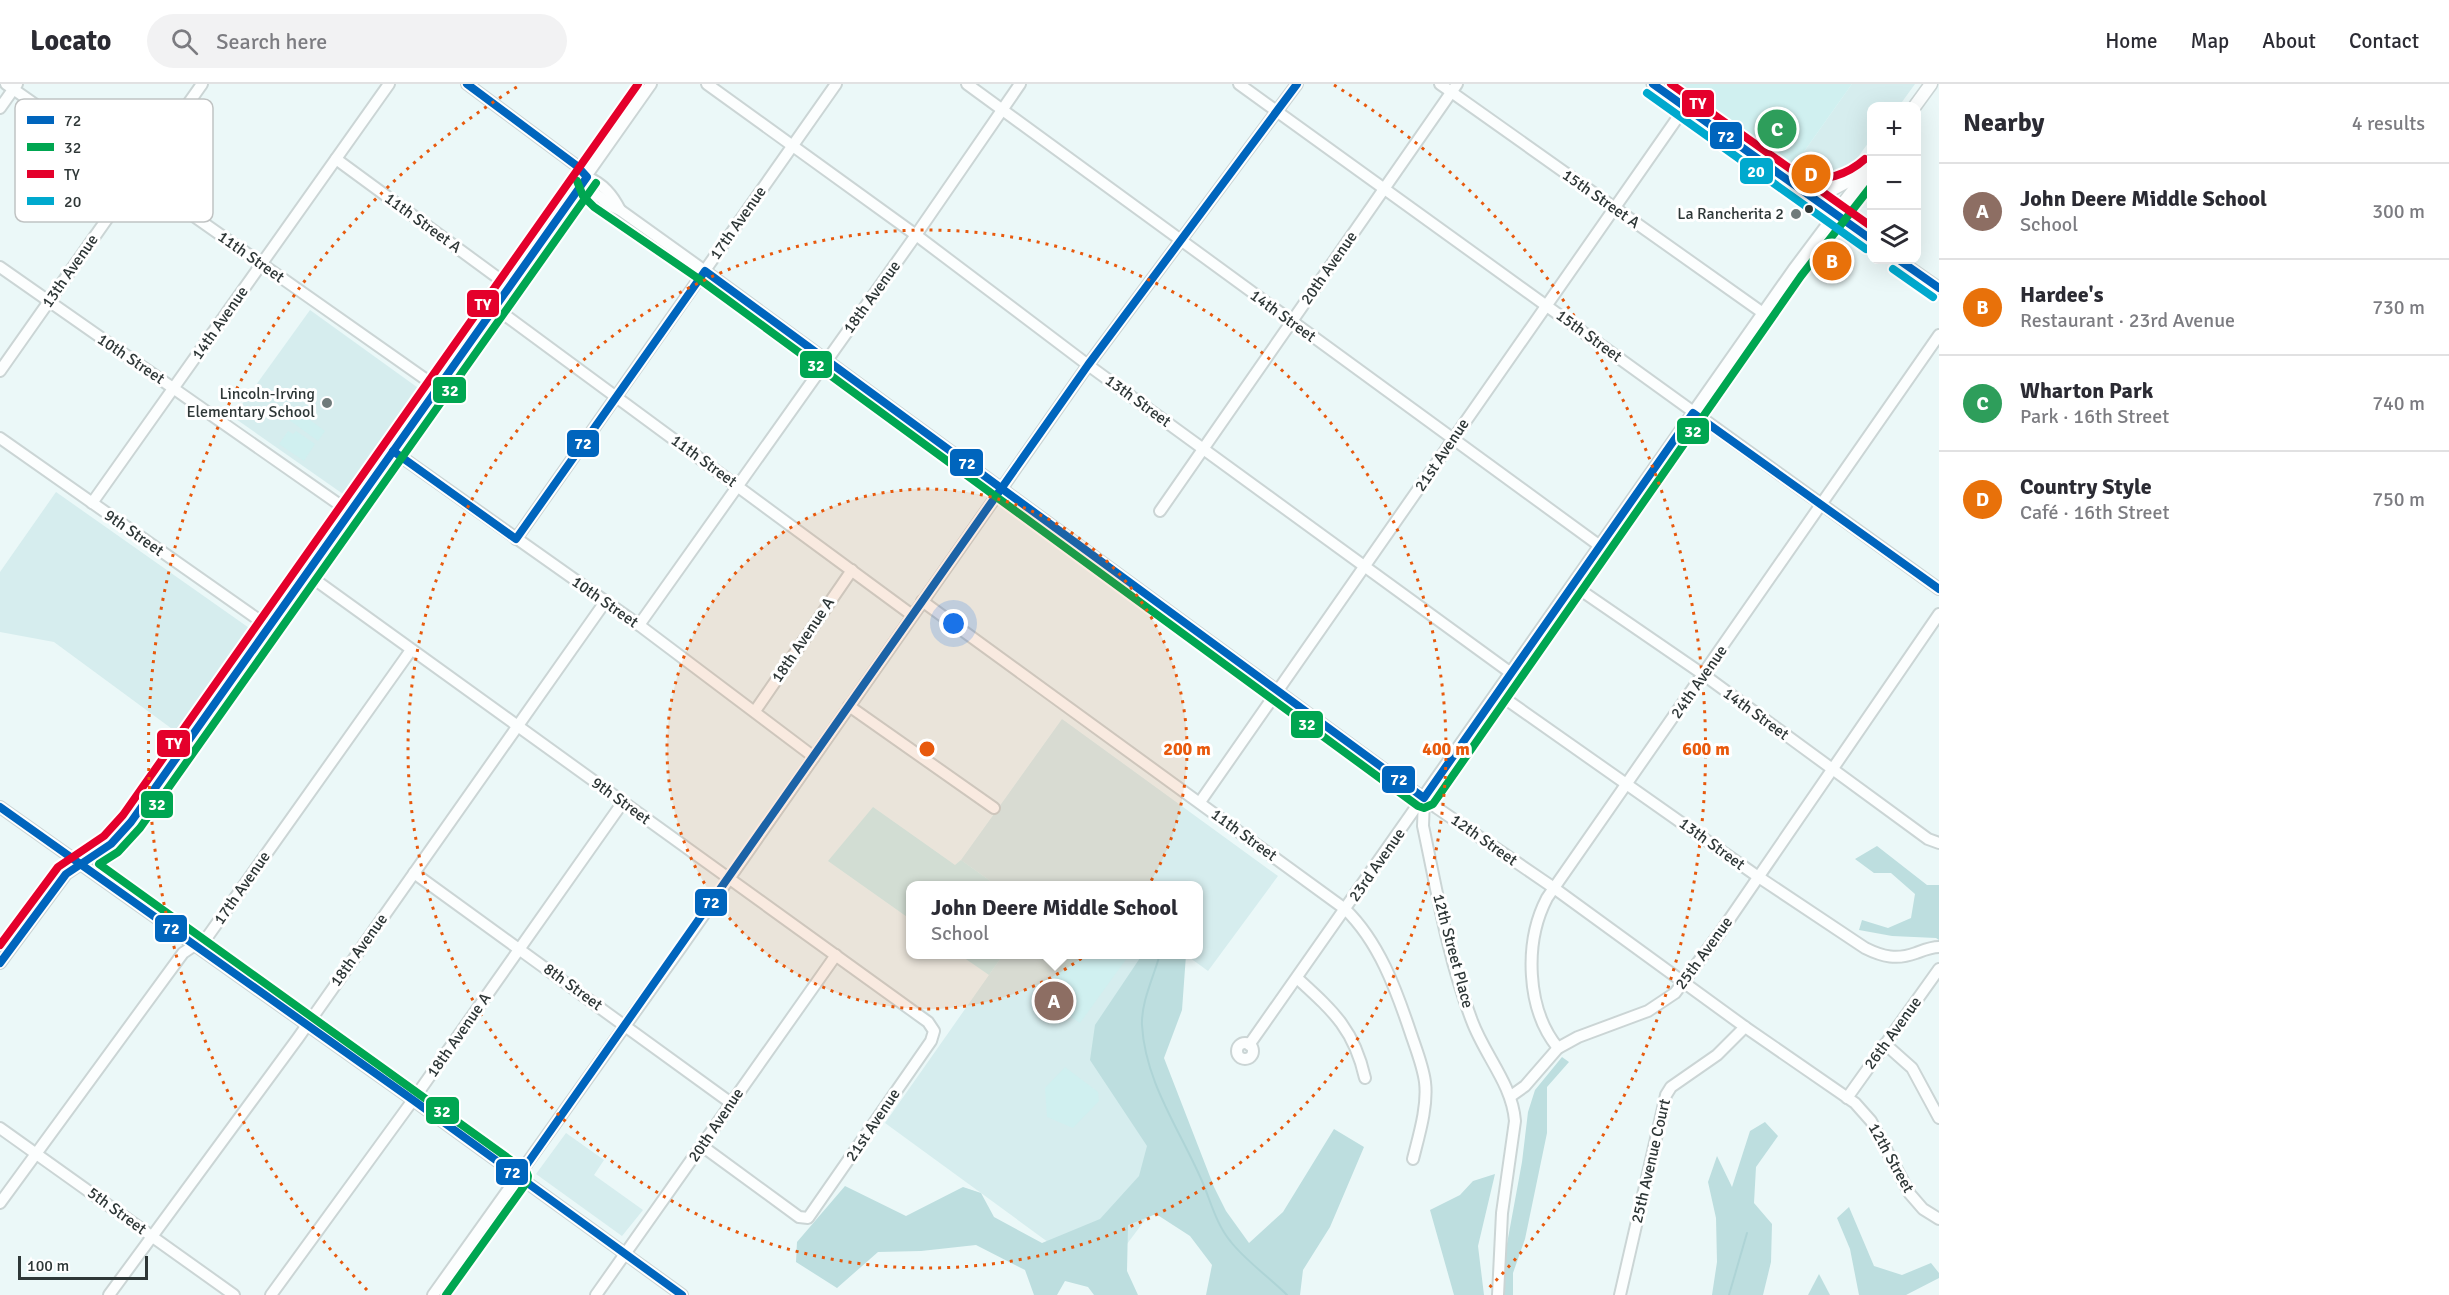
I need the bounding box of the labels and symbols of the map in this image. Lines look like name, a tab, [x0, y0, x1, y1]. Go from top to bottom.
line badge: TY	[1681, 89, 1715, 118]
text: TY	[1690, 94, 1707, 114]
legend	[15, 99, 213, 222]
pin: C	[1758, 106, 1796, 152]
text: 72	[64, 111, 81, 131]
line badge: 72	[1709, 121, 1743, 150]
text: 72	[1717, 127, 1735, 147]
text: 32	[64, 138, 81, 158]
pin: D	[1792, 152, 1830, 196]
line badge: 20	[1739, 157, 1774, 185]
text: 20	[1747, 162, 1765, 182]
text: TY	[64, 165, 80, 185]
street label: 15th Street A	[1558, 165, 1644, 233]
street label: 17th Avenue	[705, 182, 771, 264]
street label: 11th Street A	[381, 188, 465, 258]
text: 20	[64, 192, 81, 212]
unlabelled marker	[1803, 203, 1815, 215]
place label: La Rancherita 2	[1677, 204, 1784, 224]
marker: La Rancherita 2	[1789, 207, 1803, 221]
street label: 11th Street	[214, 227, 289, 287]
street label: 20th Avenue	[1296, 227, 1362, 309]
street label: 13th Avenue	[37, 230, 103, 312]
pin: B	[1812, 238, 1852, 284]
street label: 18th Avenue	[839, 257, 905, 337]
street label: 14th Avenue	[187, 282, 253, 364]
street label: 14th Street	[1246, 285, 1320, 347]
line badge: TY	[466, 289, 500, 318]
text: TY	[475, 295, 492, 315]
street label: 15th Street	[1552, 305, 1626, 367]
street label: 10th Street	[94, 329, 169, 389]
line badge: 32	[799, 350, 833, 379]
text: 32	[807, 356, 825, 376]
street label: 13th Street	[1101, 370, 1175, 432]
line badge: 32	[432, 376, 467, 404]
text: 32	[441, 381, 459, 401]
place label: Lincoln-Irving Elementary School	[186, 384, 315, 422]
marker: Lincoln-Irving Elementary School	[320, 396, 334, 410]
street label: 21st Avenue	[1410, 415, 1474, 495]
line badge: 32	[1676, 417, 1710, 445]
text: 32	[1684, 422, 1702, 442]
line badge: 72	[566, 429, 600, 458]
street label: 11th Street	[667, 430, 741, 492]
text: 72	[574, 434, 592, 454]
line badge: 72	[949, 448, 984, 477]
text: 72	[958, 454, 976, 474]
street label: 9th Street	[100, 505, 168, 561]
street label: 10th Street	[568, 572, 643, 632]
street label: 18th Avenue A	[767, 593, 839, 686]
your location	[939, 609, 968, 638]
street label: 24th Avenue	[1666, 641, 1732, 723]
street label: 14th Street	[1719, 683, 1793, 745]
line badge: 32	[1290, 710, 1324, 739]
text: 32	[1298, 715, 1316, 735]
line badge: TY	[156, 729, 191, 758]
text: TY	[166, 734, 183, 754]
text: 200 m	[1163, 738, 1211, 760]
text: 400 m	[1422, 738, 1470, 760]
text: 600 m	[1682, 738, 1730, 760]
centre of rings	[917, 739, 937, 759]
line badge: 72	[1381, 765, 1416, 794]
text: 72	[1390, 770, 1408, 790]
street label: 9th Street	[588, 773, 655, 829]
line badge: 32	[140, 790, 174, 819]
text: 32	[148, 795, 166, 815]
street label: 11th Street	[1207, 804, 1281, 866]
street label: 12th Street	[1447, 810, 1522, 870]
street label: 13th Street	[1675, 813, 1749, 875]
street label: 23rd Avenue	[1344, 824, 1410, 906]
street label: 17th Avenue	[209, 847, 275, 929]
line badge: 72	[694, 888, 728, 917]
street label: 12th Street Place	[1428, 892, 1478, 1010]
text: 72	[702, 893, 720, 913]
street label: 18th Avenue	[326, 910, 392, 990]
street label: 25th Avenue	[1671, 913, 1737, 993]
line badge: 72	[154, 914, 188, 943]
text: 72	[162, 919, 180, 939]
street label: 8th Street	[540, 959, 607, 1015]
pin: A	[1034, 978, 1074, 1024]
street label: 18th Avenue A	[423, 989, 496, 1081]
street label: 26th Avenue	[1860, 993, 1926, 1073]
street label: 20th Avenue	[684, 1084, 748, 1166]
street label: 21st Avenue	[841, 1085, 905, 1165]
line badge: 32	[425, 1096, 460, 1125]
street label: 25th Avenue Court	[1627, 1096, 1675, 1225]
text: 32	[433, 1102, 451, 1122]
street label: 12th Street	[1864, 1120, 1919, 1197]
line badge: 72	[495, 1158, 529, 1186]
text: 72	[503, 1163, 521, 1183]
street label: 5th Street	[84, 1183, 151, 1239]
scale bar	[18, 1253, 148, 1280]

